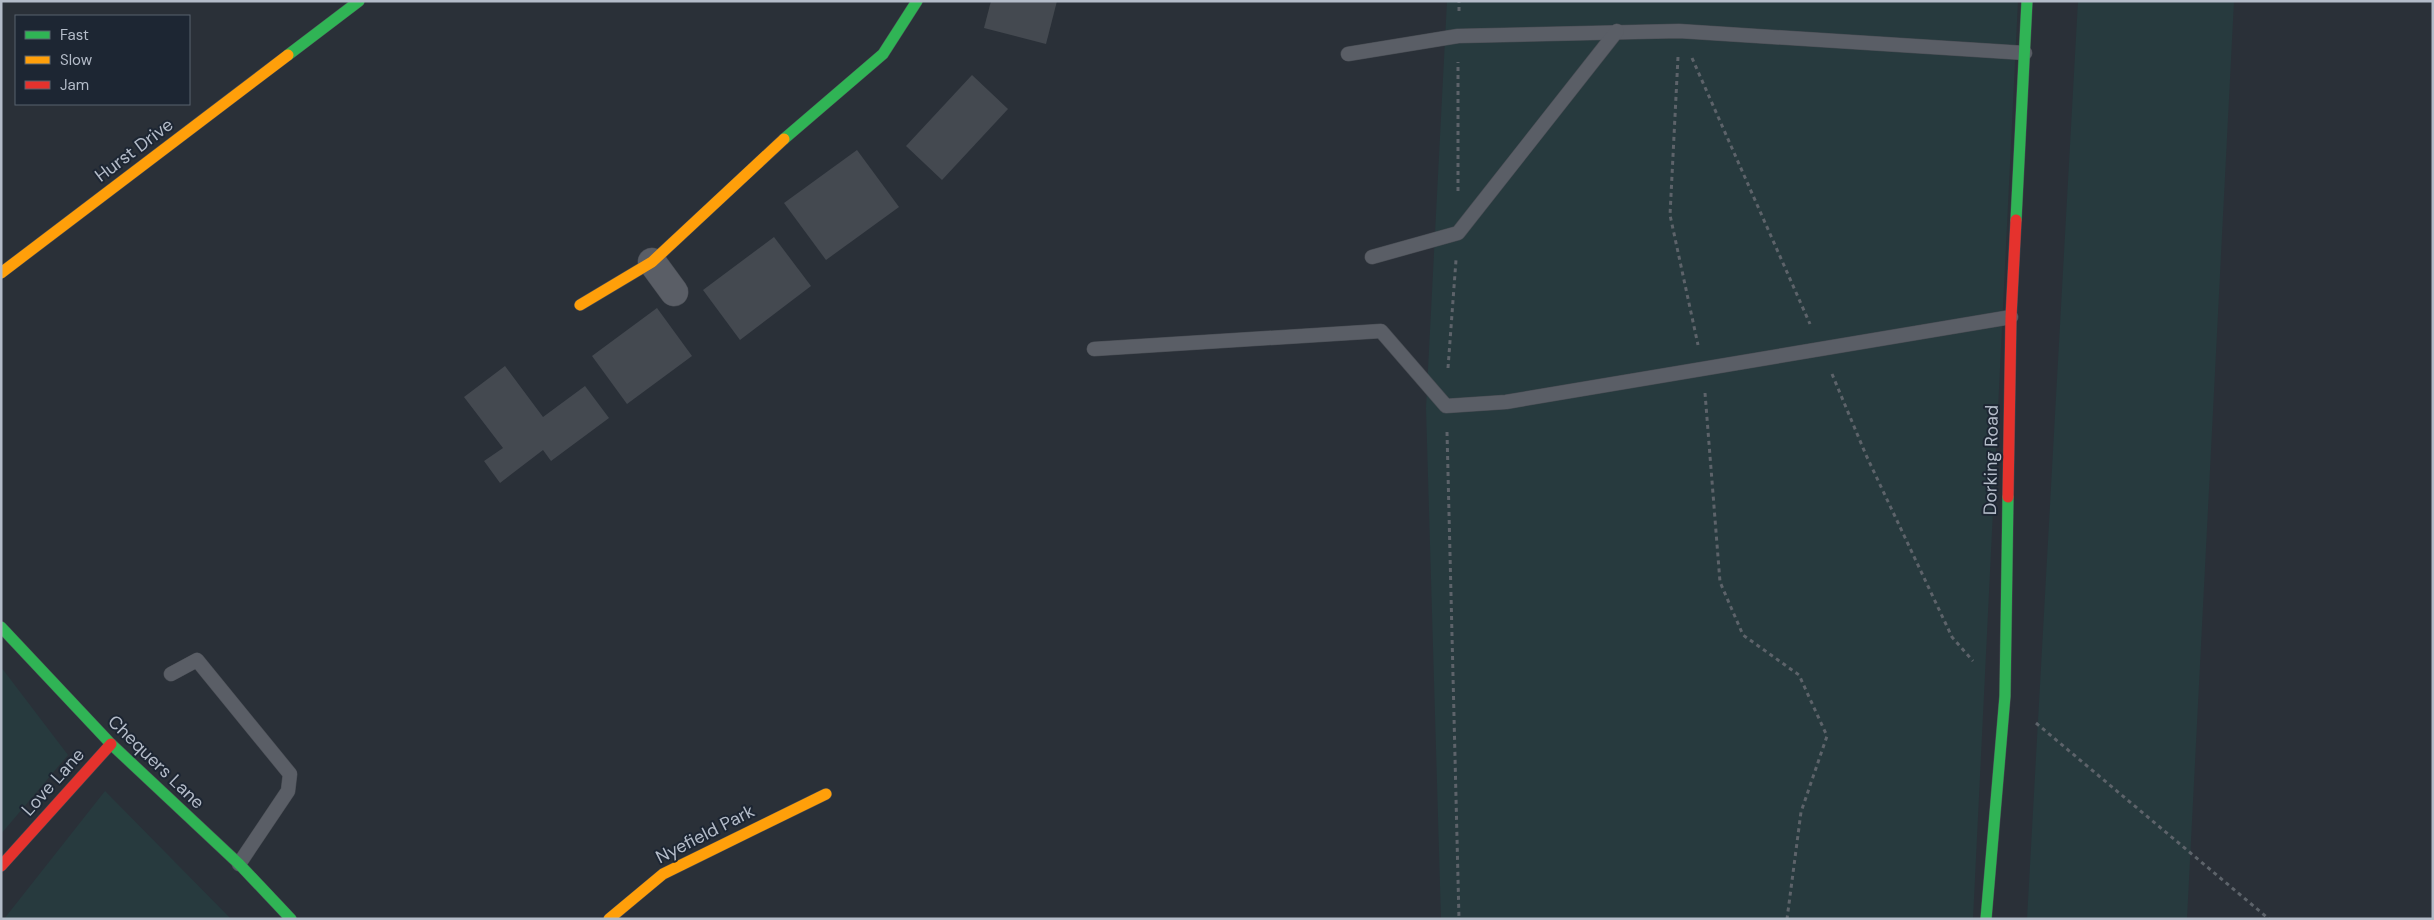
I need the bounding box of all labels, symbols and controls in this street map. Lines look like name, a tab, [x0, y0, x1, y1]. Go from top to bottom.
legend	[15, 15, 190, 105]
text: Fast	[60, 25, 89, 45]
text: Slow	[60, 50, 93, 70]
text: Jam	[60, 75, 89, 95]
street label: Hurst Drive	[90, 113, 178, 187]
street label: Dorking Road	[1978, 405, 2004, 515]
street label: Chequers Lane	[102, 710, 210, 814]
street label: Love Lane	[16, 743, 90, 821]
street label: Nyefield Park	[652, 799, 758, 869]

